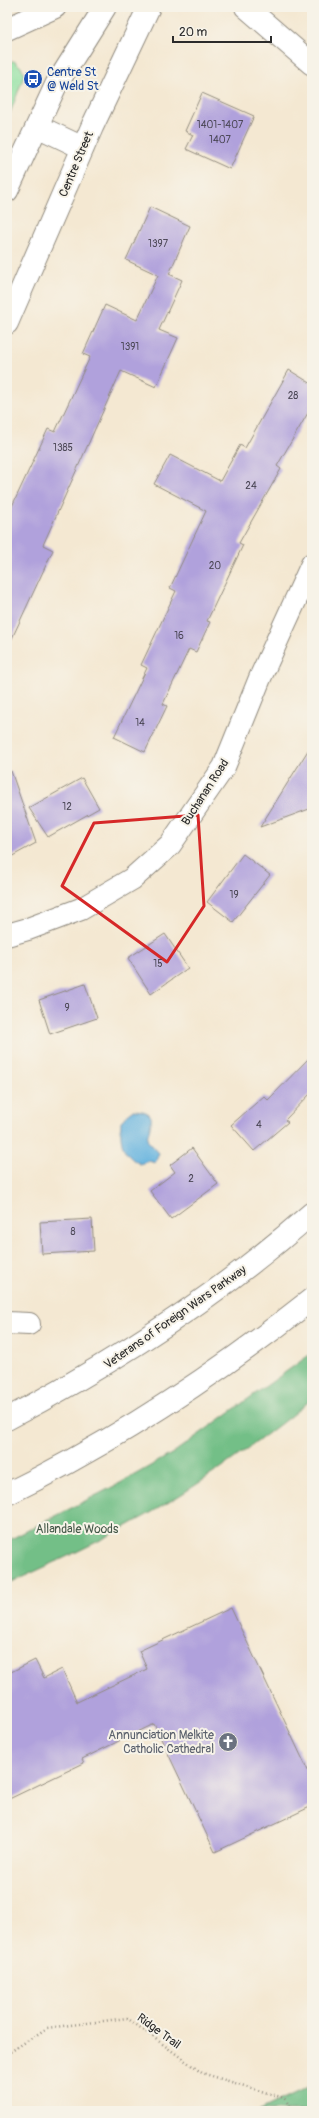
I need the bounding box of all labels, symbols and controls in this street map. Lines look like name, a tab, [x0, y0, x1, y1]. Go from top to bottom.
scale bar	[173, 18, 271, 44]
text: 20 m	[179, 25, 208, 40]
place label: Centre St @ Weld St	[47, 65, 99, 94]
bus stop icon: Centre St @ Weld St	[22, 68, 44, 90]
house number: 1401-1407	[197, 119, 244, 131]
street label: Centre Street	[56, 129, 97, 199]
house number: 1407	[209, 134, 232, 146]
house number: 1397	[148, 238, 169, 250]
house number: 1391	[121, 341, 139, 353]
house number: 28	[288, 390, 298, 402]
house number: 1385	[53, 442, 73, 454]
house number: 24	[245, 480, 257, 492]
house number: 20	[209, 560, 221, 572]
house number: 16	[174, 630, 184, 642]
house number: 14	[135, 717, 145, 729]
street label: Buchanan Road	[178, 756, 232, 828]
house number: 12	[62, 801, 72, 813]
house number: 19	[229, 889, 239, 901]
house number: 15	[153, 958, 163, 970]
house number: 9	[64, 1002, 70, 1014]
house number: 4	[256, 1119, 262, 1131]
house number: 2	[188, 1173, 194, 1185]
house number: 8	[70, 1226, 76, 1238]
street label: Veterans of Foreign Wars Parkway	[101, 1262, 249, 1372]
park label: Allandale Woods	[36, 1522, 119, 1537]
place label: Annunciation Melkite Catholic Cathedral	[108, 1728, 214, 1757]
church icon: Annunciation Melkite Catholic Cathedral	[217, 1731, 239, 1753]
street label: Ridge Trail	[134, 2010, 184, 2052]

